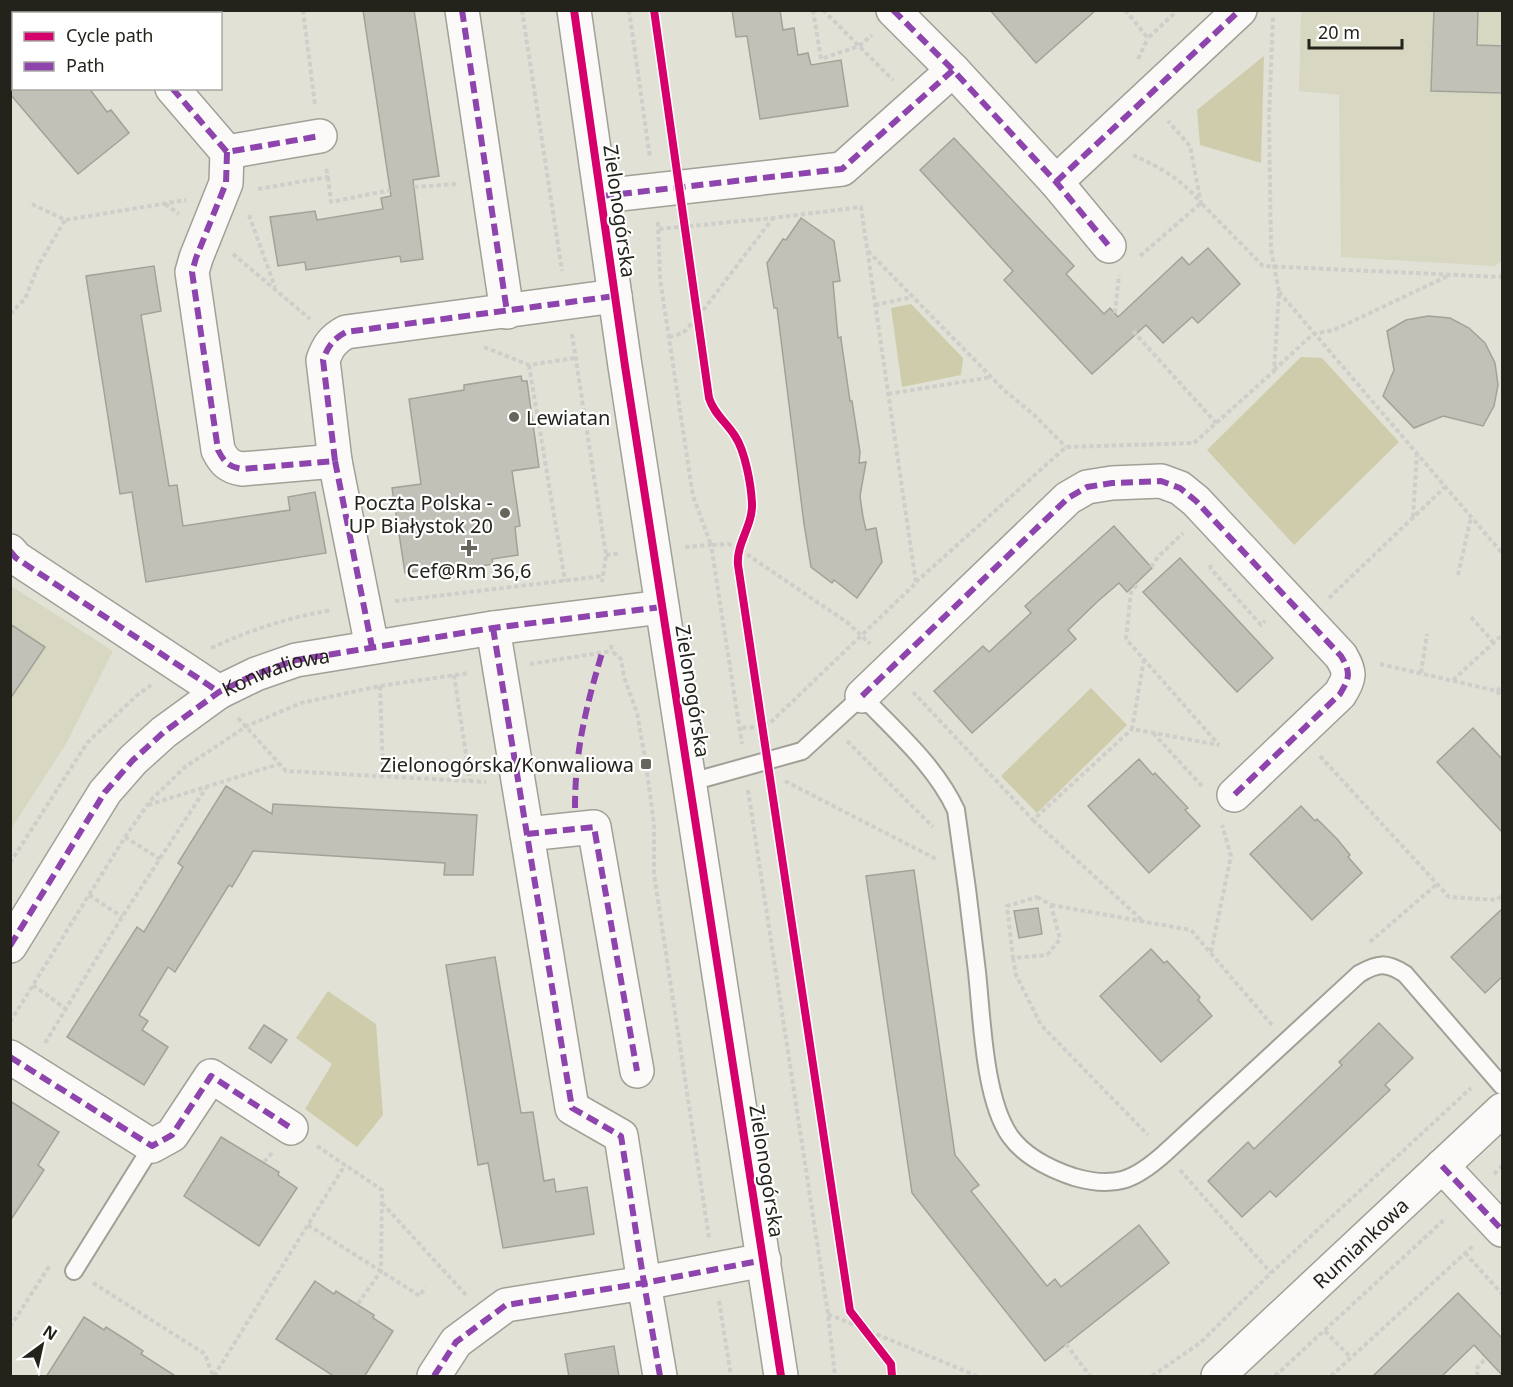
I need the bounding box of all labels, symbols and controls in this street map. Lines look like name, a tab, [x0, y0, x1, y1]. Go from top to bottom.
legend	[12, 12, 222, 90]
scale bar	[1309, 12, 1402, 50]
text: 20 m	[1318, 20, 1360, 44]
text: Cycle path	[66, 23, 153, 47]
text: Path	[66, 53, 105, 77]
street label: Zielonogórska	[597, 143, 643, 279]
place label: Lewiatan	[526, 404, 610, 431]
marker: Lewiatan	[507, 410, 521, 424]
place label: Poczta Polska - UP Białystok 20	[349, 489, 493, 539]
marker: Poczta Polska - UP Białystok 20	[498, 506, 512, 520]
marker: Cef@Rm 36,6	[462, 541, 476, 555]
place label: Cef@Rm 36,6	[407, 557, 531, 584]
street label: Zielonogórska	[669, 623, 717, 759]
street label: Konwaliowa	[217, 641, 331, 702]
place label: Zielonogórska/Konwaliowa	[380, 751, 634, 778]
marker: Zielonogórska/Konwaliowa	[639, 757, 653, 771]
street label: Zielonogórska	[743, 1103, 791, 1239]
street label: Rumiankowa	[1307, 1191, 1414, 1294]
north arrow	[12, 1315, 72, 1375]
text: N	[39, 1320, 62, 1345]

